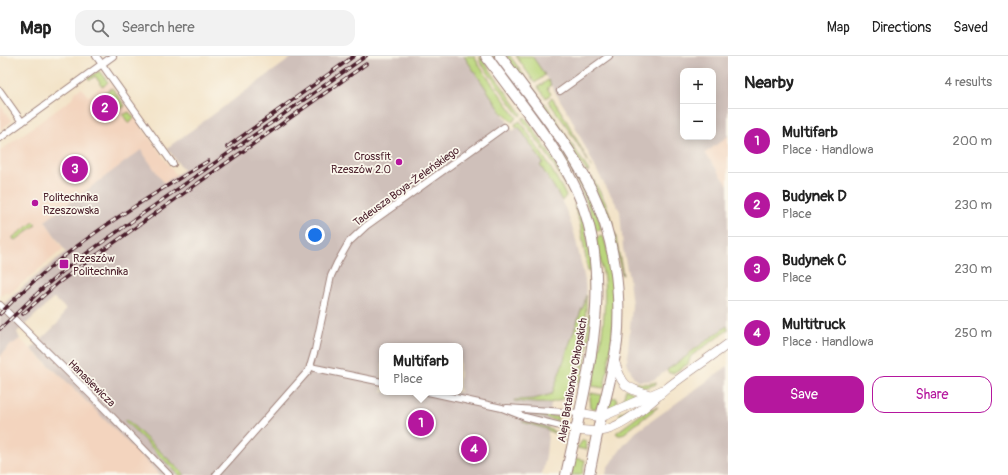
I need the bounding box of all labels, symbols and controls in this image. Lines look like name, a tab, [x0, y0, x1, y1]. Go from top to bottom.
search box	[75, 10, 355, 46]
text: Map	[20, 16, 51, 40]
icon: search	[89, 17, 111, 39]
text: Search here	[121, 18, 195, 37]
text: Map	[827, 19, 850, 36]
text: Directions	[872, 19, 931, 36]
text: Saved	[953, 19, 988, 36]
map controls	[680, 68, 716, 140]
button: +	[680, 68, 716, 104]
text: Nearby	[744, 72, 793, 93]
text: 4 results	[945, 74, 992, 90]
pin: 2	[92, 93, 118, 123]
button: −	[680, 104, 716, 140]
text: Multifarb	[782, 123, 838, 142]
text: 1	[754, 133, 760, 149]
text: 200 m	[953, 133, 992, 149]
text: Place · Handlowa	[782, 142, 874, 158]
street label: Tadeusza Boya-Żeleńskiego	[351, 144, 462, 229]
place label: Crossfit Rzeszów 2.0	[331, 150, 392, 176]
pin: 3	[62, 154, 88, 184]
marker: Crossfit Rzeszów 2.0	[394, 157, 404, 167]
text: Budynek D	[782, 187, 847, 206]
place label: Politechnika Rzeszowska	[43, 191, 99, 217]
text: 2	[753, 197, 761, 213]
text: 230 m	[955, 197, 992, 213]
marker: Politechnika Rzeszowska	[30, 198, 40, 208]
text: Place	[782, 206, 811, 222]
your location	[305, 225, 325, 245]
text: Budynek C	[782, 251, 846, 270]
place label: Rzeszów Politechnika	[73, 252, 128, 278]
marker: Rzeszów Politechnika	[58, 258, 70, 270]
text: 3	[753, 261, 761, 277]
text: 230 m	[955, 261, 992, 277]
text: Place	[782, 270, 811, 286]
text: Multitruck	[782, 315, 845, 334]
street label: Aleja Batalionów Chłopskich	[555, 317, 590, 443]
text: 4	[753, 325, 761, 341]
text: 250 m	[954, 325, 992, 341]
text: Place · Handlowa	[782, 334, 874, 350]
popup	[379, 343, 463, 395]
text: Multifarb	[393, 352, 449, 371]
street label: Hanasiewicza	[65, 357, 118, 410]
text: Place	[393, 371, 422, 387]
button: Save	[744, 376, 864, 413]
button: Share	[872, 376, 992, 413]
pin: 1	[408, 408, 434, 438]
pin: 4	[461, 434, 487, 464]

